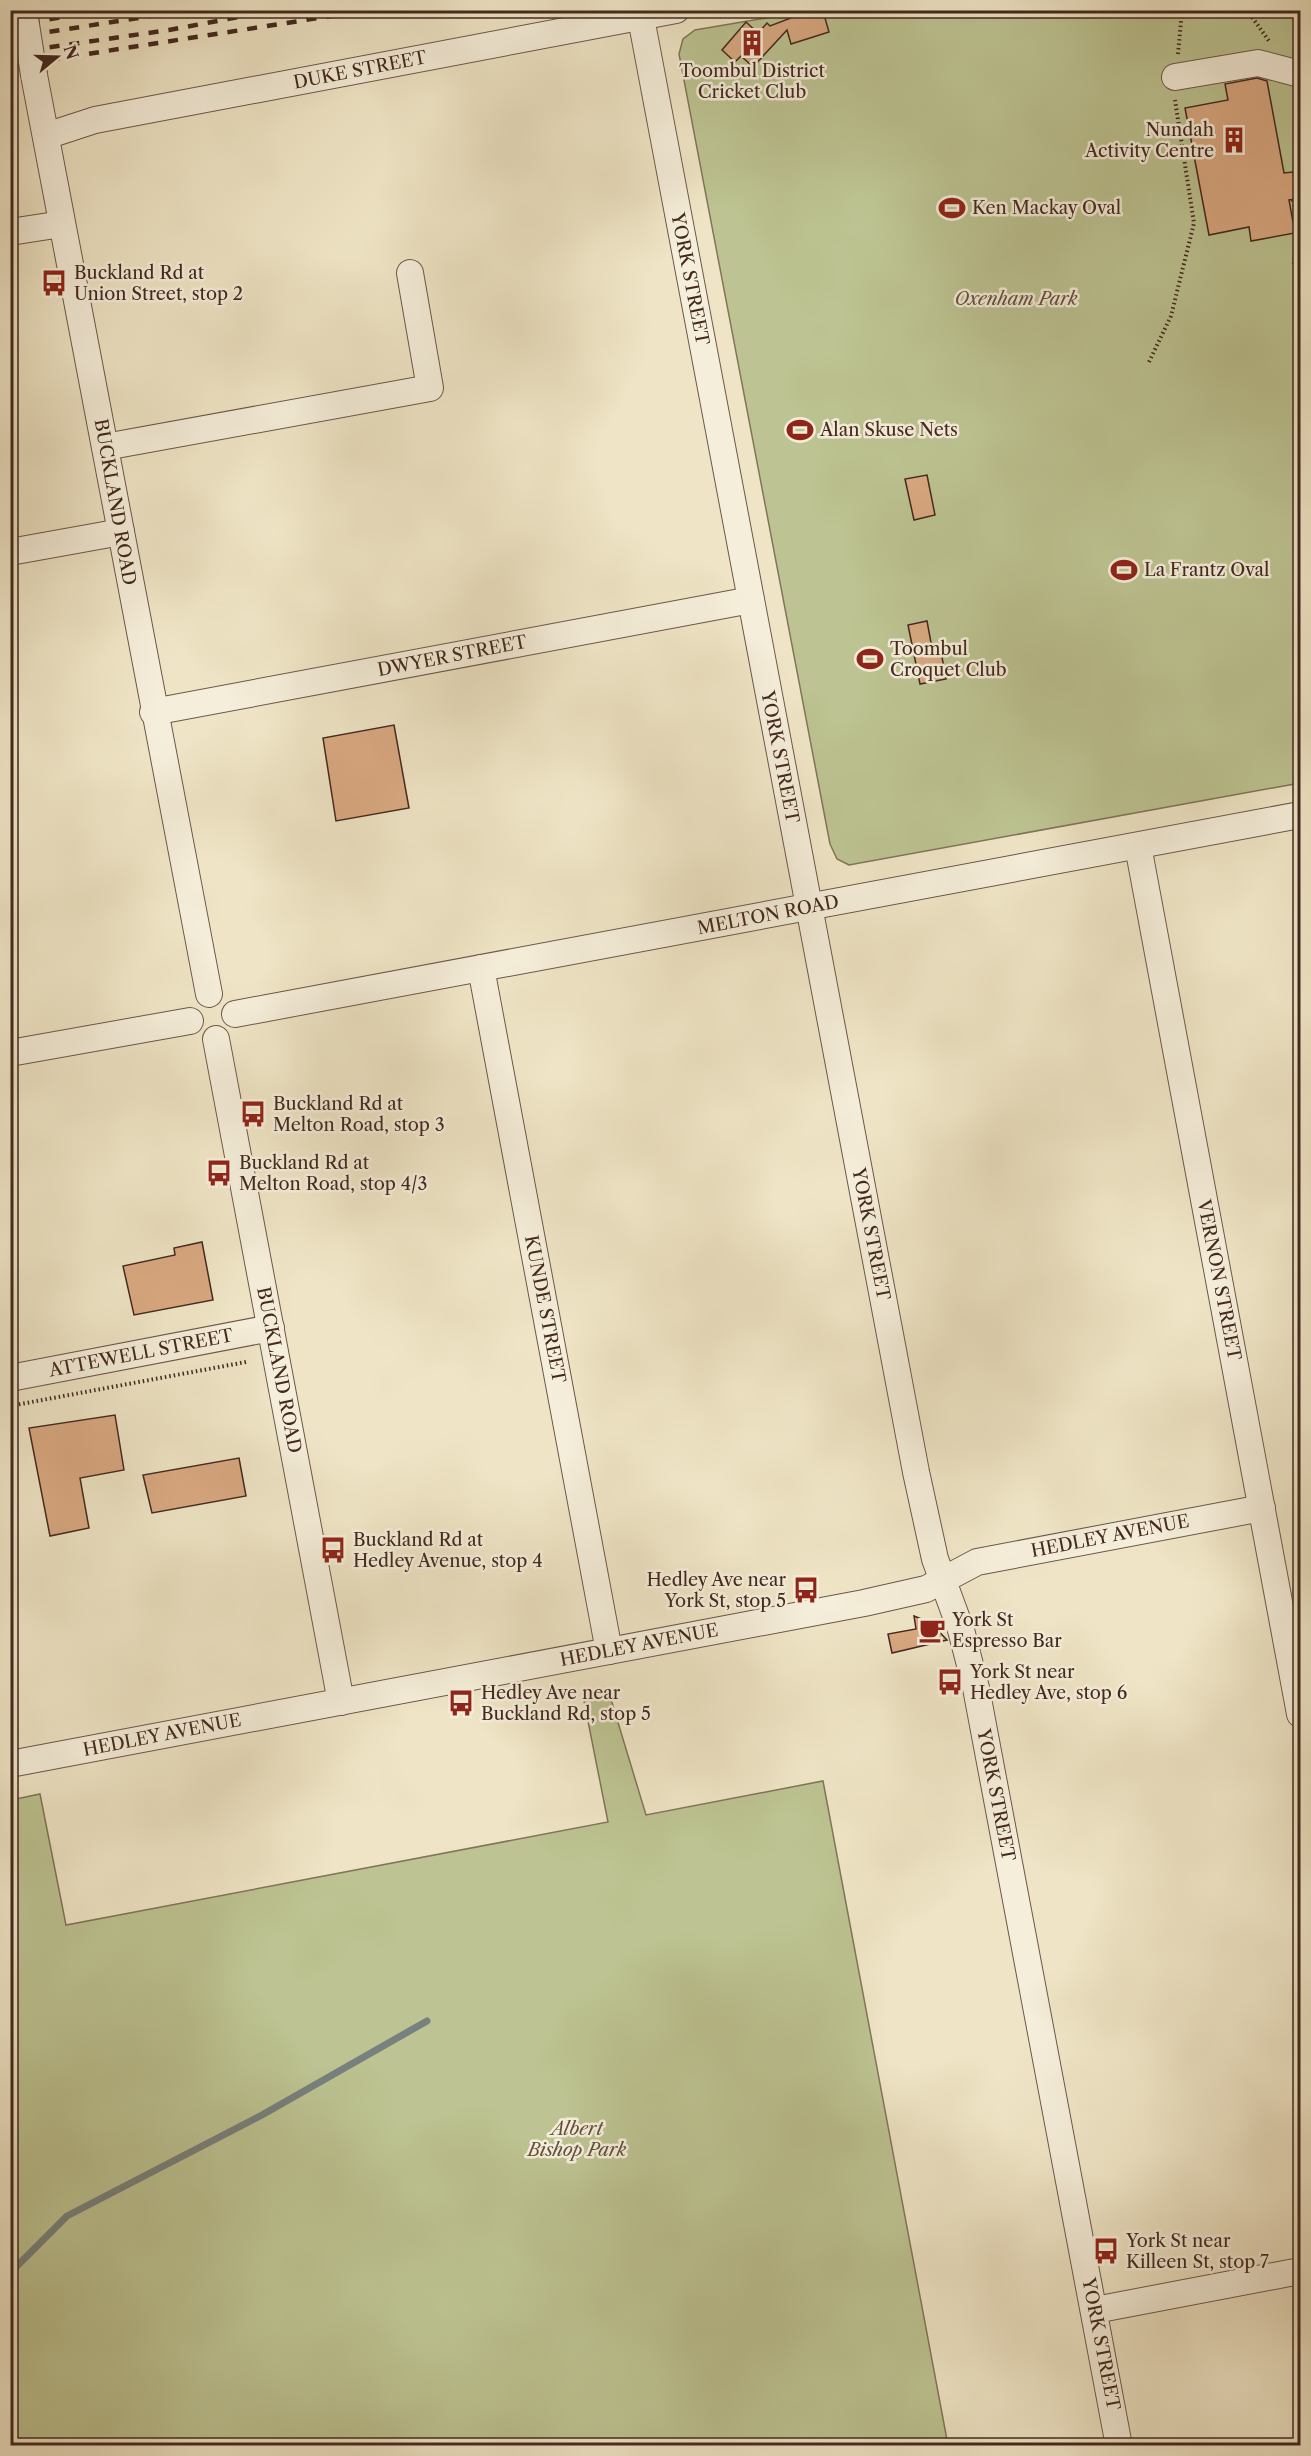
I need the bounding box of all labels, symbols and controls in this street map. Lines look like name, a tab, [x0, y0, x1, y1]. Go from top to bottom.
north arrow	[27, 27, 87, 87]
building icon: Toombul District Cricket Club	[737, 28, 767, 58]
text: N	[59, 42, 83, 62]
street label: DUKE STREET	[292, 46, 429, 94]
place label: Toombul District Cricket Club	[679, 60, 825, 103]
place label: Nundah Activity Centre	[1084, 119, 1214, 162]
building icon: Nundah Activity Centre	[1219, 125, 1249, 155]
sports icon: Ken Mackay Oval	[937, 193, 967, 223]
place label: Ken Mackay Oval	[972, 197, 1121, 219]
street label: YORK STREET	[666, 210, 714, 347]
place label: Buckland Rd at Union Street, stop 2	[74, 262, 243, 305]
bus stop icon: Buckland Rd at Union Street, stop 2	[39, 268, 69, 298]
park label: Oxenham Park	[954, 288, 1078, 310]
sports icon: Alan Skuse Nets	[785, 415, 815, 445]
street label: BUCKLAND ROAD	[90, 417, 140, 587]
place label: Alan Skuse Nets	[819, 419, 958, 441]
sports icon: La Frantz Oval	[1109, 555, 1139, 585]
place label: La Frantz Oval	[1144, 559, 1269, 581]
street label: DWYER STREET	[375, 631, 529, 681]
place label: Toombul Croquet Club	[890, 638, 1007, 681]
sports icon: Toombul Croquet Club	[855, 644, 885, 674]
street label: YORK STREET	[756, 688, 804, 825]
street label: MELTON ROAD	[695, 890, 841, 940]
place label: Buckland Rd at Melton Road, stop 3	[273, 1093, 445, 1136]
bus stop icon: Buckland Rd at Melton Road, stop 3	[238, 1099, 268, 1129]
place label: Buckland Rd at Melton Road, stop 4/3	[239, 1152, 428, 1195]
bus stop icon: Buckland Rd at Melton Road, stop 4/3	[204, 1158, 234, 1188]
street label: YORK STREET	[847, 1165, 895, 1302]
street label: VERNON STREET	[1192, 1197, 1245, 1363]
street label: KUNDE STREET	[520, 1233, 570, 1385]
street label: BUCKLAND ROAD	[252, 1285, 306, 1455]
street label: ATTEWELL STREET	[46, 1324, 235, 1382]
street label: HEDLEY AVENUE	[1029, 1510, 1191, 1562]
place label: Buckland Rd at Hedley Avenue, stop 4	[353, 1529, 543, 1572]
bus stop icon: Buckland Rd at Hedley Avenue, stop 4	[318, 1535, 348, 1565]
place label: Hedley Ave near York St, stop 5	[647, 1569, 786, 1612]
bus stop icon: Hedley Ave near York St, stop 5	[791, 1575, 821, 1605]
place label: York St Espresso Bar	[951, 1609, 1062, 1652]
cafe icon: York St Espresso Bar	[917, 1615, 947, 1645]
street label: HEDLEY AVENUE	[558, 1619, 720, 1671]
place label: York St near Hedley Ave, stop 6	[969, 1661, 1127, 1704]
bus stop icon: York St near Hedley Ave, stop 6	[935, 1667, 965, 1697]
place label: Hedley Ave near Buckland Rd, stop 5	[481, 1682, 651, 1725]
bus stop icon: Hedley Ave near Buckland Rd, stop 5	[446, 1688, 476, 1718]
street label: HEDLEY AVENUE	[81, 1709, 243, 1761]
street label: YORK STREET	[972, 1726, 1020, 1863]
park label: Albert Bishop Park	[526, 2118, 627, 2161]
place label: York St near Killeen St, stop 7	[1125, 2230, 1269, 2273]
bus stop icon: York St near Killeen St, stop 7	[1091, 2236, 1121, 2266]
street label: YORK STREET	[1077, 2275, 1125, 2412]

